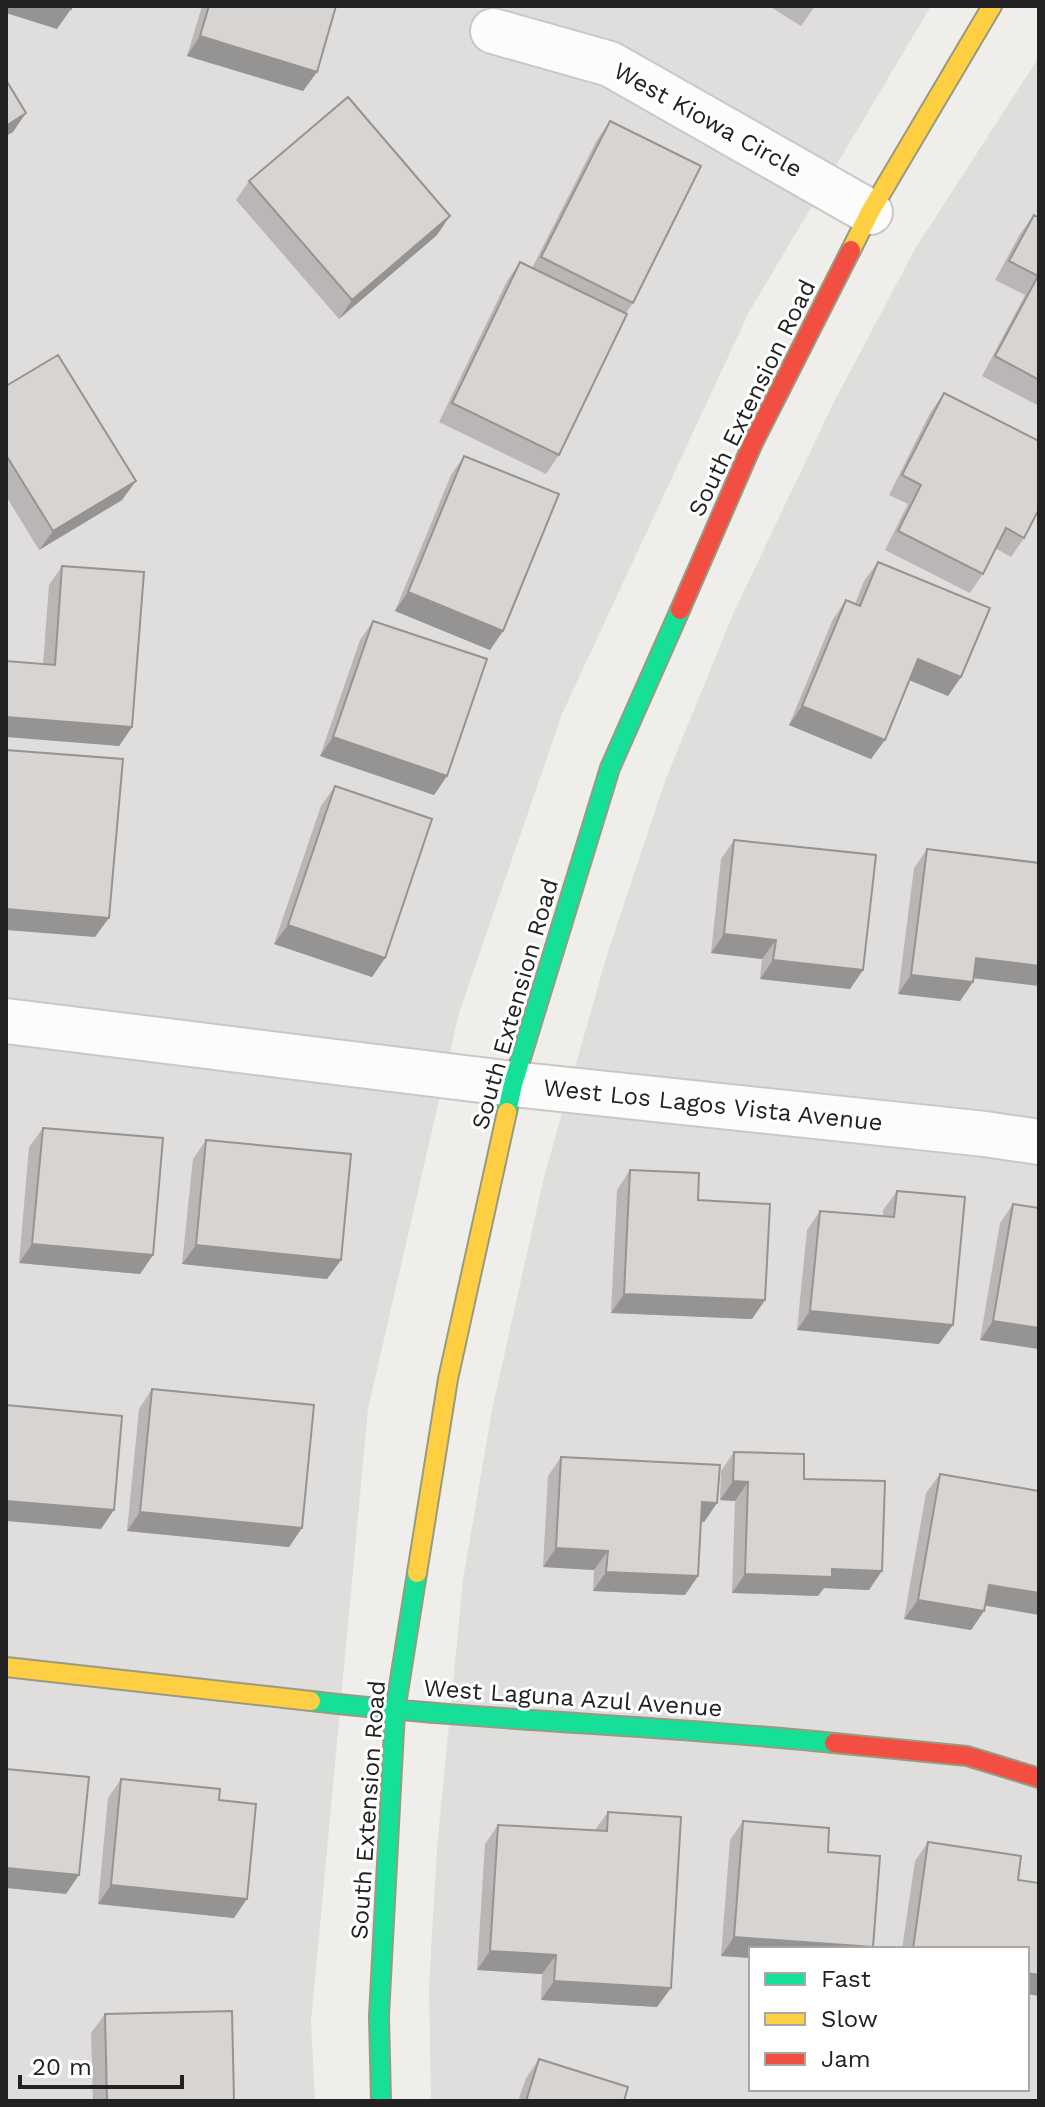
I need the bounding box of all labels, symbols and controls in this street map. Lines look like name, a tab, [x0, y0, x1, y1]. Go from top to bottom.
street label: West Kiowa Circle	[609, 57, 807, 183]
street label: South Extension Road	[683, 275, 821, 521]
street label: South Extension Road	[466, 875, 564, 1133]
street label: West Los Lagos Vista Avenue	[542, 1073, 884, 1137]
street label: West Laguna Azul Avenue	[423, 1674, 723, 1722]
street label: South Extension Road	[345, 1680, 391, 1940]
legend	[749, 1947, 1029, 2091]
text: Fast	[821, 1965, 871, 1993]
text: Slow	[821, 2005, 878, 2033]
scale bar	[20, 2039, 182, 2089]
text: Jam	[821, 2045, 871, 2073]
text: 20 m	[32, 2053, 92, 2081]

